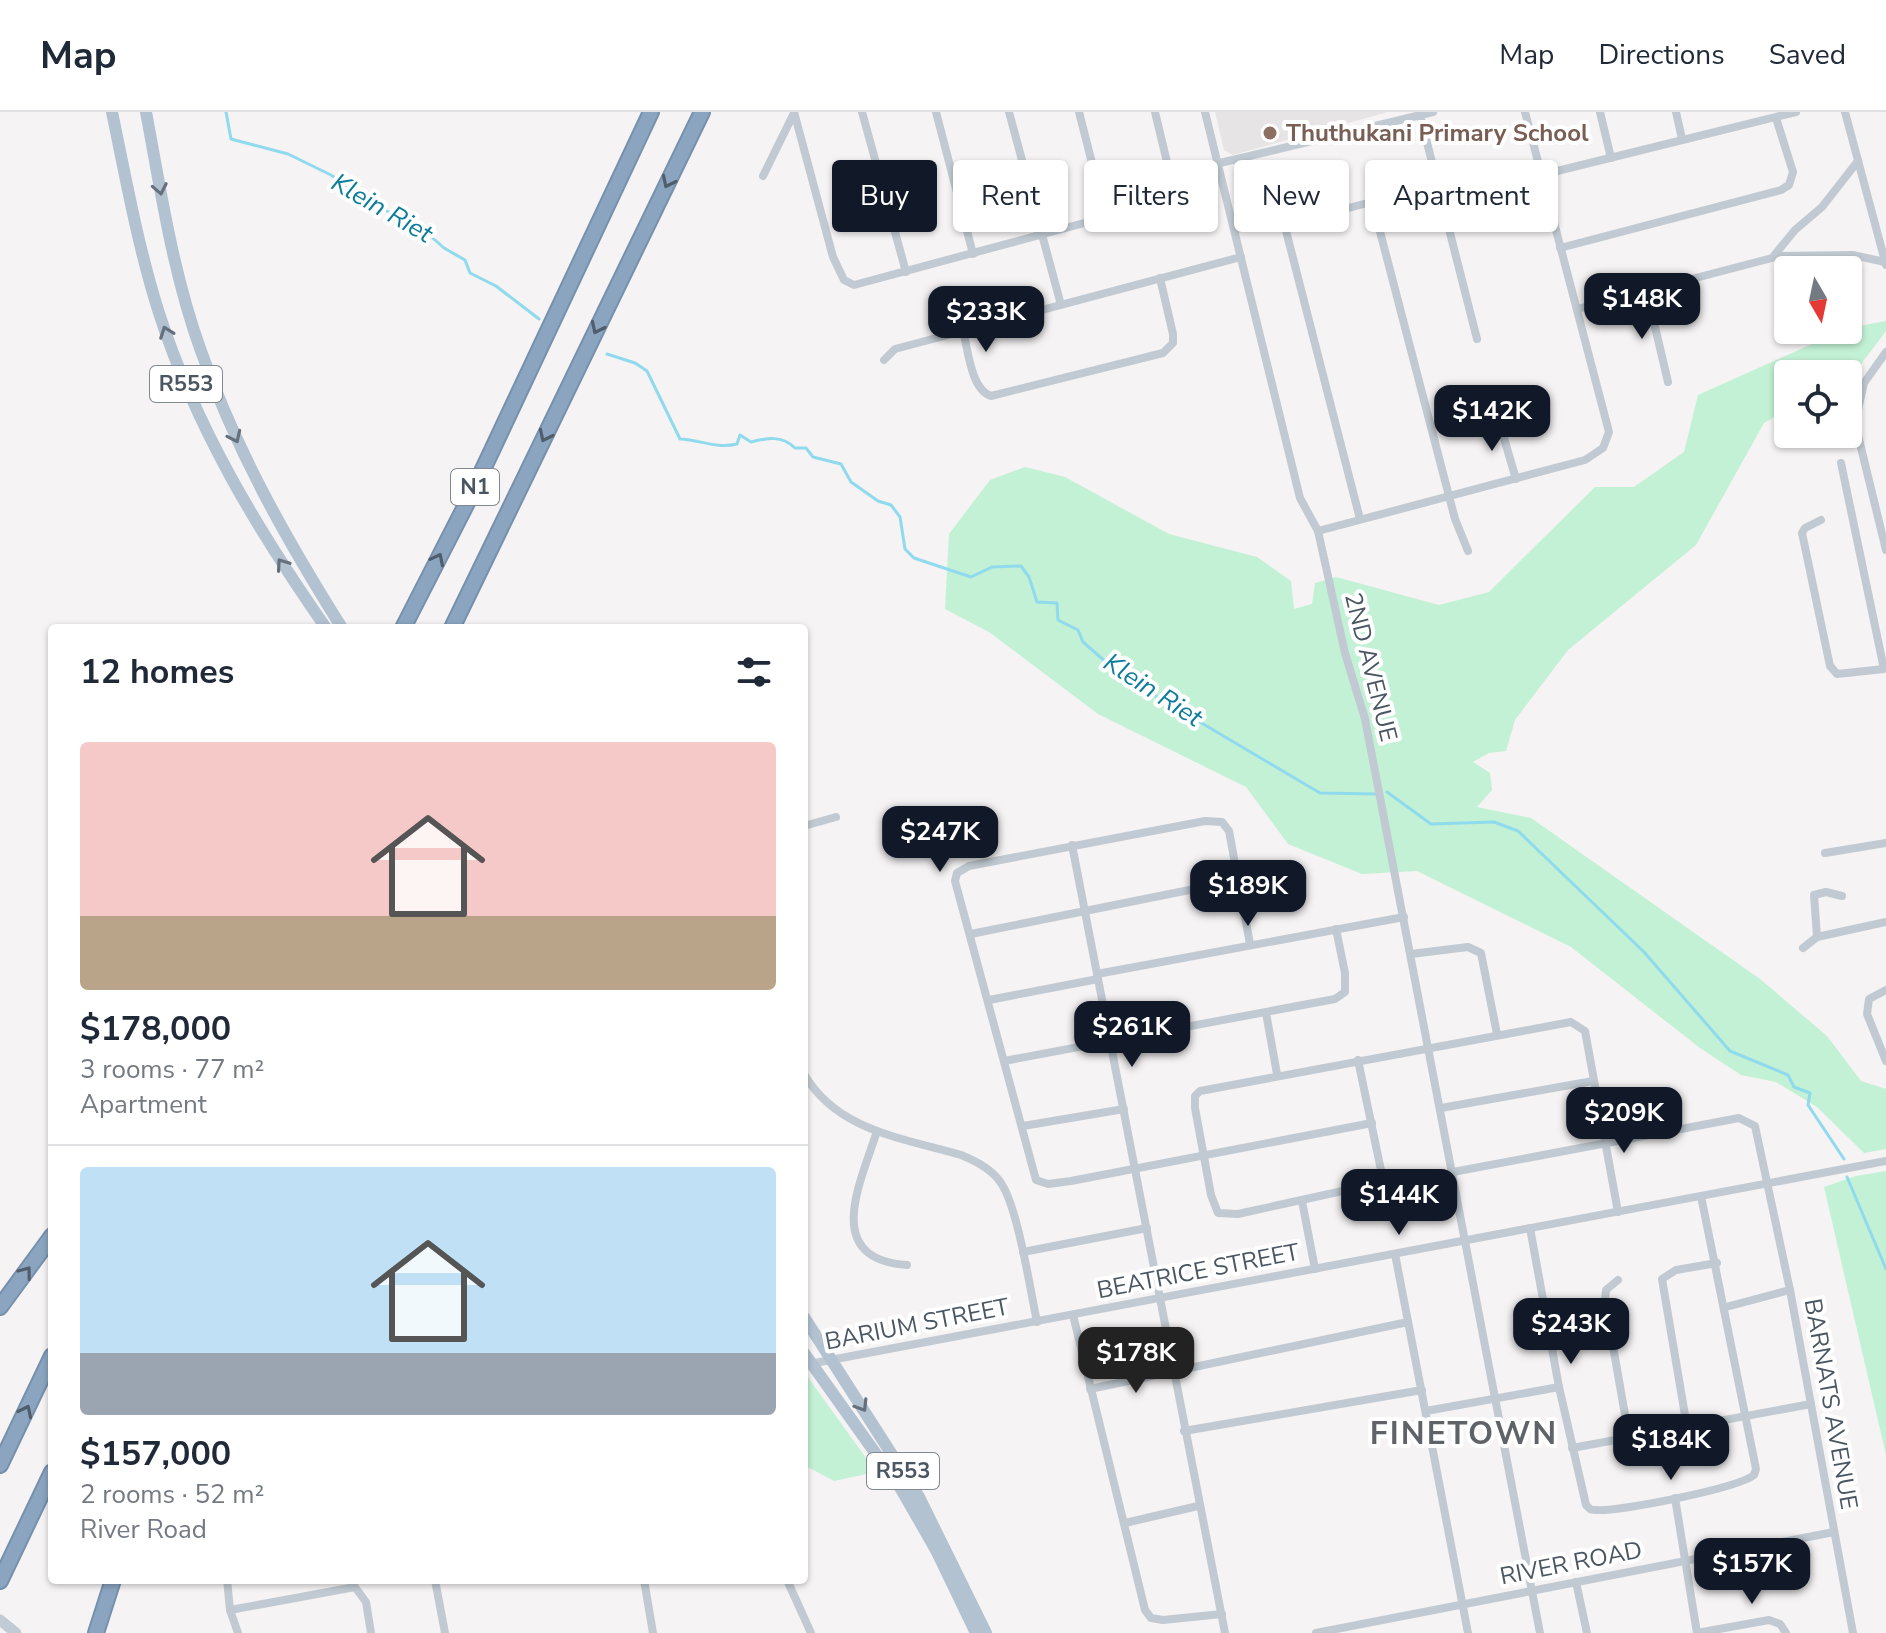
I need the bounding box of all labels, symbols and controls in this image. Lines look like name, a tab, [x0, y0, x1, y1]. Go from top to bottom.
text: Map	[40, 30, 117, 81]
text: Map	[1499, 36, 1554, 74]
text: Directions	[1598, 36, 1725, 74]
text: Saved	[1769, 36, 1846, 74]
place label: Thuthukani Primary School	[1286, 117, 1589, 149]
marker: Thuthukani Primary School	[1261, 124, 1279, 142]
chip: Buy	[832, 160, 937, 232]
chip: Rent	[953, 160, 1068, 232]
chip: Filters	[1084, 160, 1218, 232]
chip: New	[1234, 160, 1349, 232]
chip: Apartment	[1365, 160, 1558, 232]
water label: Klein Riet	[325, 165, 440, 251]
one-way arrow	[662, 174, 678, 189]
one-way arrow	[151, 182, 168, 195]
north arrow	[1774, 256, 1862, 344]
map controls	[1774, 256, 1862, 448]
pin: $148K	[1586, 273, 1698, 341]
text: $148K	[1602, 281, 1682, 316]
pin: $233K	[930, 286, 1042, 354]
text: $233K	[946, 294, 1026, 329]
one-way arrow	[592, 320, 607, 335]
one-way arrow	[159, 326, 176, 340]
button: locate	[1774, 360, 1862, 448]
road number: R553	[150, 366, 222, 402]
pin: $142K	[1436, 385, 1548, 453]
text: $142K	[1452, 393, 1532, 428]
one-way arrow	[539, 427, 555, 442]
one-way arrow	[225, 429, 241, 443]
road number: N1	[451, 469, 499, 505]
one-way arrow	[429, 552, 444, 567]
one-way arrow	[277, 559, 291, 573]
street label: 2ND AVENUE	[1337, 589, 1405, 745]
water label: Klein Riet	[1097, 645, 1210, 736]
text: 12 homes	[80, 649, 234, 695]
icon: filters	[732, 650, 776, 694]
icon: home	[356, 794, 500, 938]
pin: $247K	[884, 806, 996, 874]
text: $247K	[900, 814, 980, 849]
pin: $189K	[1192, 860, 1304, 928]
text: $189K	[1208, 868, 1288, 903]
pin: $261K	[1076, 1001, 1188, 1069]
text: $178,000	[80, 1006, 231, 1052]
text: $261K	[1092, 1009, 1172, 1044]
text: 3 rooms · 77 m²	[80, 1052, 264, 1087]
text: Apartment	[80, 1087, 207, 1122]
pin: $209K	[1568, 1087, 1680, 1155]
text: $209K	[1584, 1095, 1664, 1130]
pin: $144K	[1343, 1169, 1455, 1237]
text: $144K	[1359, 1177, 1439, 1212]
icon: home	[356, 1219, 500, 1363]
street label: BEATRICE STREET	[1094, 1236, 1302, 1306]
one-way arrow	[16, 1266, 31, 1280]
street label: BARIUM STREET	[822, 1290, 1012, 1358]
street label: BARNATS AVENUE	[1797, 1296, 1865, 1512]
pin: $243K	[1515, 1298, 1627, 1366]
text: $243K	[1531, 1306, 1611, 1341]
pin: $178K	[1080, 1327, 1192, 1395]
text: $178K	[1096, 1335, 1176, 1370]
one-way arrow	[852, 1397, 867, 1412]
one-way arrow	[16, 1404, 32, 1419]
district label: FINETOWN	[1370, 1412, 1558, 1455]
pin: $184K	[1615, 1414, 1727, 1482]
text: $184K	[1631, 1422, 1711, 1457]
text: $157,000	[80, 1431, 231, 1477]
road number: R553	[867, 1453, 939, 1489]
text: 2 rooms · 52 m²	[80, 1477, 264, 1512]
text: River Road	[80, 1512, 207, 1547]
street label: RIVER ROAD	[1497, 1534, 1645, 1592]
pin: $157K	[1696, 1538, 1808, 1606]
text: $157K	[1712, 1546, 1792, 1581]

